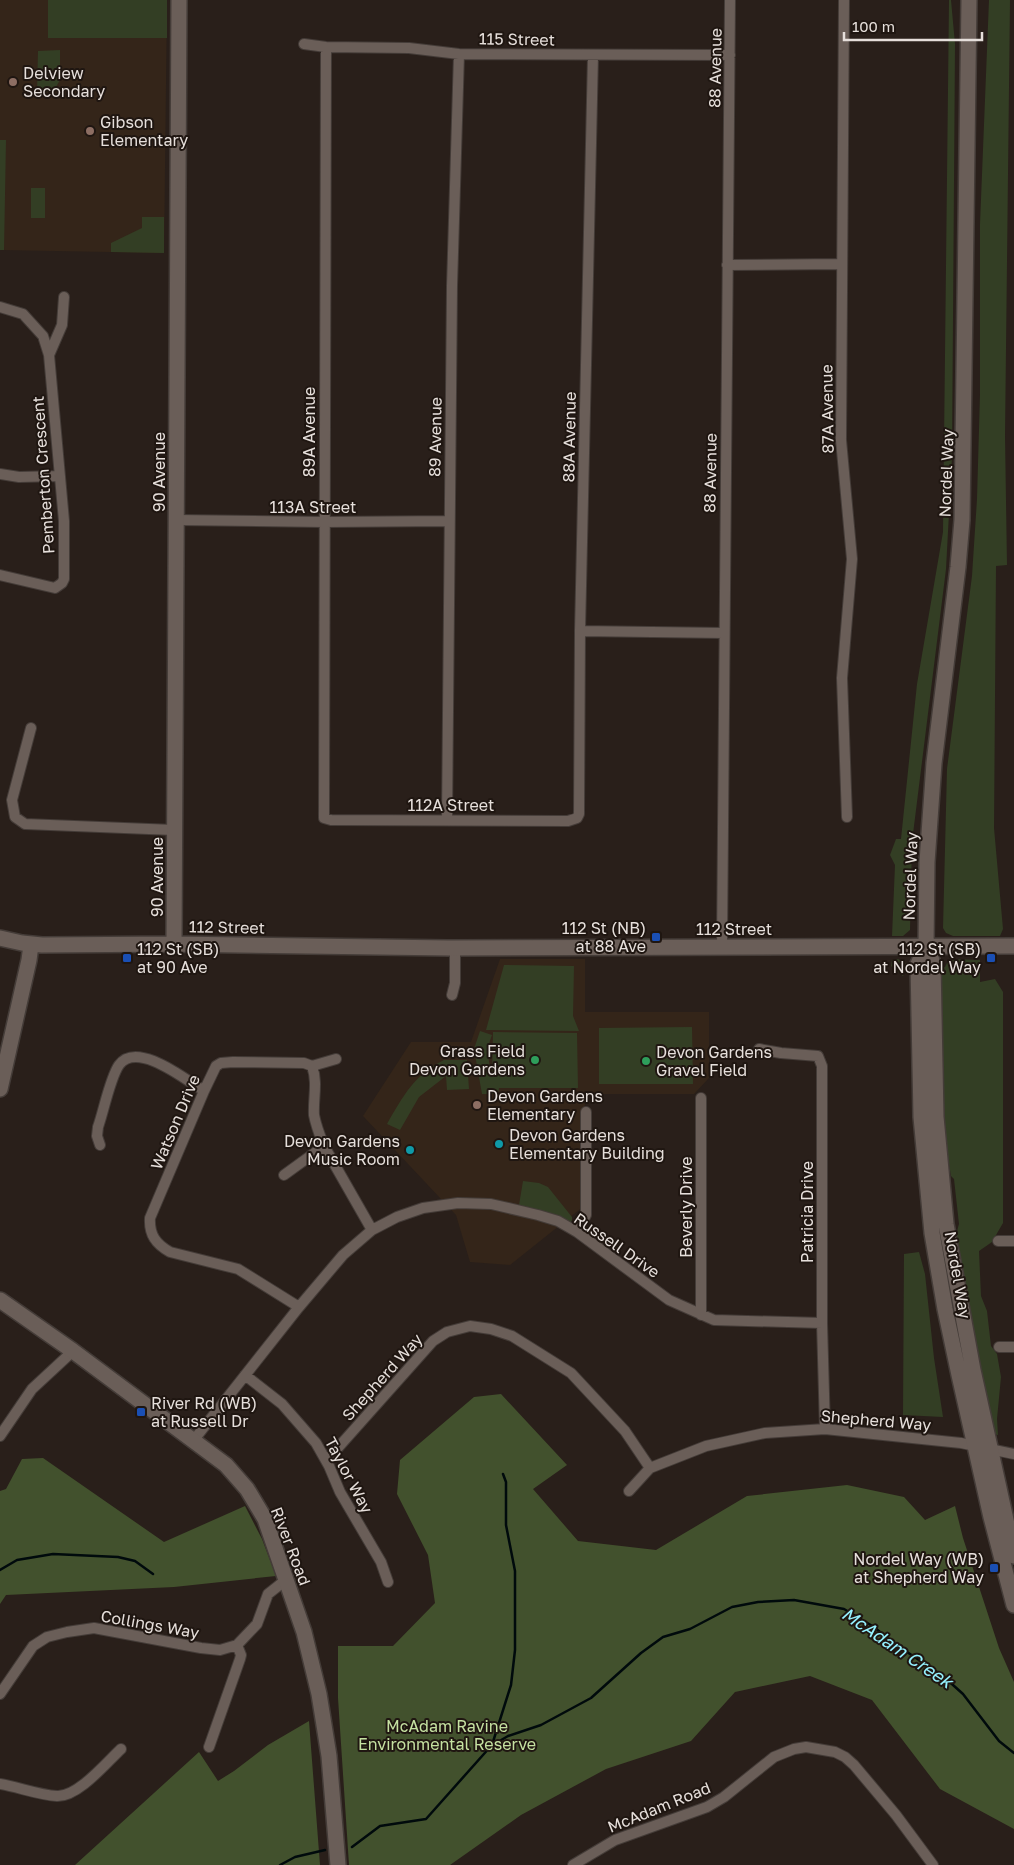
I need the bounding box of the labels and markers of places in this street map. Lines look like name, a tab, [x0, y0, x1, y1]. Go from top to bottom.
place label: Delview Secondary	[23, 63, 105, 101]
marker: Delview Secondary	[7, 76, 19, 88]
place label: Gibson Elementary	[100, 112, 188, 150]
marker: Gibson Elementary	[84, 125, 96, 137]
place label: 112 St (NB) at 88 Ave	[562, 918, 646, 956]
marker: 112 St (NB) at 88 Ave	[650, 931, 662, 943]
place label: 112 St (SB) at 90 Ave	[137, 939, 219, 977]
place label: 112 St (SB) at Nordel Way	[873, 939, 981, 977]
marker: 112 St (SB) at 90 Ave	[121, 952, 133, 964]
marker: 112 St (SB) at Nordel Way	[985, 952, 997, 964]
place label: Grass Field Devon Gardens	[409, 1041, 525, 1079]
place label: Devon Gardens Gravel Field	[656, 1042, 772, 1080]
marker: Grass Field Devon Gardens	[529, 1054, 541, 1066]
marker: Devon Gardens Gravel Field	[640, 1055, 652, 1067]
place label: Devon Gardens Elementary	[487, 1086, 603, 1124]
marker: Devon Gardens Elementary	[471, 1099, 483, 1111]
place label: Devon Gardens Elementary Building	[509, 1125, 665, 1163]
place label: Devon Gardens Music Room	[284, 1131, 400, 1169]
marker: Devon Gardens Elementary Building	[493, 1138, 505, 1150]
marker: Devon Gardens Music Room	[404, 1144, 416, 1156]
place label: River Rd (WB) at Russell Dr	[151, 1393, 257, 1431]
marker: River Rd (WB) at Russell Dr	[135, 1406, 147, 1418]
place label: Nordel Way (WB) at Shepherd Way	[853, 1549, 984, 1587]
marker: Nordel Way (WB) at Shepherd Way	[988, 1562, 1000, 1574]

